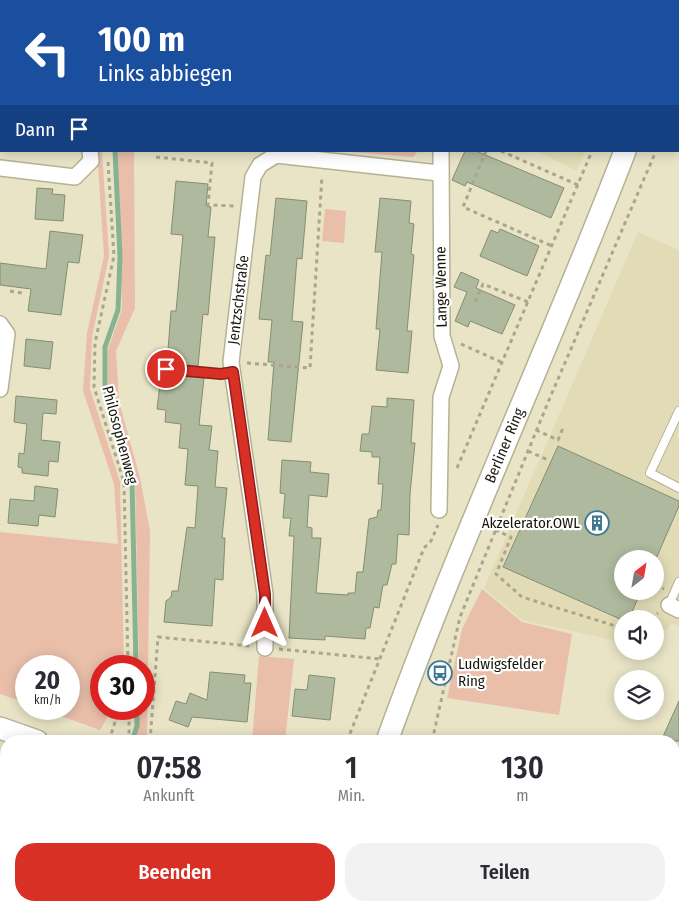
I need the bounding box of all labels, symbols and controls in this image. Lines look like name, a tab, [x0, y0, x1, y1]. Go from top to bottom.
text: 100 m	[98, 18, 185, 60]
icon: left	[15, 20, 80, 85]
text: Links abbiegen	[98, 60, 233, 87]
icon: arrive	[65, 115, 93, 143]
text: Dann	[15, 118, 55, 141]
street label: Lange Wenne	[431, 246, 451, 328]
street label: Jentzschstraße	[224, 254, 253, 346]
pin	[145, 348, 187, 390]
icon: arrive	[152, 355, 180, 383]
street label: Philosophenweg	[98, 384, 142, 486]
street label: Berliner Ring	[481, 405, 528, 486]
building icon: Akzelerator.OWL	[584, 510, 610, 536]
place label: Akzelerator.OWL	[482, 514, 580, 532]
north arrow	[614, 550, 664, 600]
map controls	[614, 550, 664, 720]
position arrow	[238, 596, 290, 648]
button: sound	[614, 610, 664, 660]
speed limit sign: 30	[90, 655, 155, 720]
place label: Ludwigsfelder Ring	[458, 655, 544, 690]
bus stop icon: Ludwigsfelder Ring	[427, 660, 453, 686]
text: 20	[35, 666, 60, 696]
button: layers	[614, 670, 664, 720]
text: km/h	[34, 693, 61, 707]
text: 07:58	[136, 750, 202, 786]
text: 1	[345, 750, 358, 786]
text: 130	[501, 750, 544, 786]
text: Ankunft	[143, 786, 194, 805]
text: Min.	[338, 786, 365, 805]
text: m	[516, 786, 529, 805]
button: Beenden	[15, 843, 335, 901]
button: Teilen	[345, 843, 665, 901]

